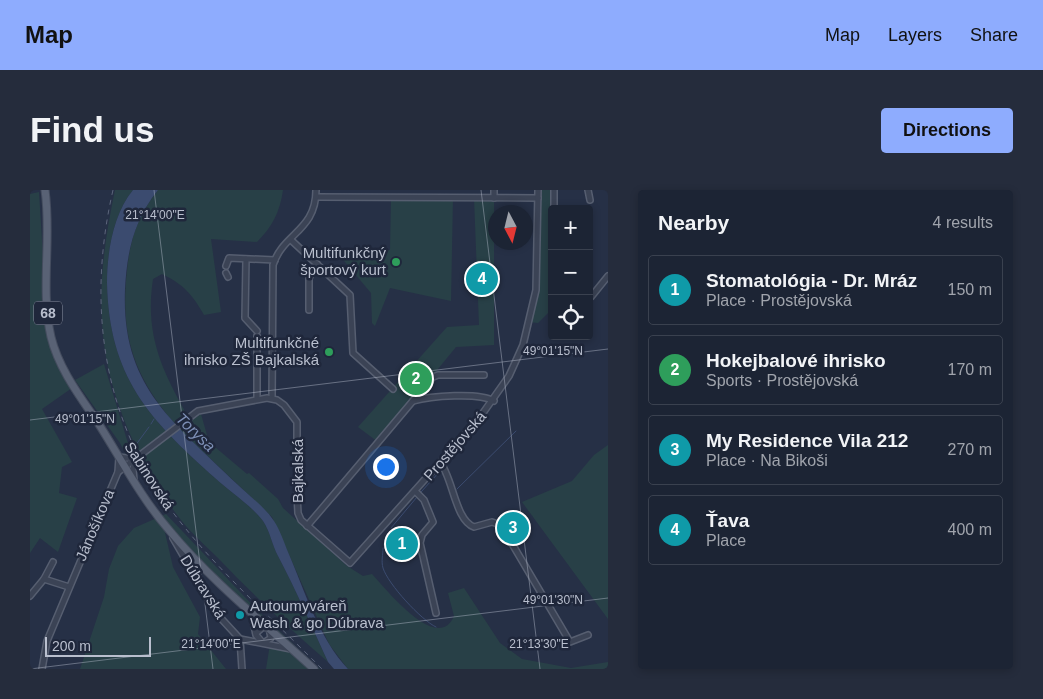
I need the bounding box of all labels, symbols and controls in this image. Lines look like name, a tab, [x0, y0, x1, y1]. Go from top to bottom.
text: Map	[25, 21, 73, 48]
text: Map	[825, 25, 860, 45]
text: Layers	[888, 25, 942, 45]
text: Share	[970, 25, 1018, 45]
button: Directions	[881, 108, 1013, 153]
text: Find us	[30, 110, 154, 149]
north arrow	[488, 205, 533, 250]
map controls	[548, 205, 593, 340]
button: +	[548, 205, 593, 250]
text: 21°14'00"E	[125, 208, 185, 222]
text: Nearby	[658, 211, 729, 234]
text: 4 results	[933, 214, 993, 231]
place label: Multifunkčný športový kurt	[300, 244, 387, 278]
button: −	[548, 250, 593, 295]
marker: Multifunkčný športový kurt	[390, 256, 402, 268]
pin: 4	[466, 260, 498, 298]
text: Stomatológia - Dr. Mráz	[706, 270, 917, 291]
text: 1	[671, 281, 679, 298]
text: 150 m	[948, 281, 992, 298]
text: Place · Prostějovská	[706, 292, 852, 309]
button: locate	[548, 295, 593, 340]
road number: 68	[34, 302, 62, 324]
place label: Multifunkčné ihrisko ZŠ Bajkalská	[184, 334, 320, 368]
text: 49°01'15"N	[523, 344, 583, 358]
marker: Multifunkčné ihrisko ZŠ Bajkalská	[323, 346, 335, 358]
text: Hokejbalové ihrisko	[706, 350, 886, 371]
pin: 2	[400, 360, 432, 398]
text: 2	[671, 361, 679, 378]
text: 170 m	[948, 361, 992, 378]
text: Sports · Prostějovská	[706, 372, 858, 389]
street label: Prostějovská	[420, 407, 490, 484]
water label: Torysa	[173, 410, 219, 455]
text: 49°01'15"N	[55, 412, 115, 426]
text: My Residence Vila 212	[706, 430, 908, 451]
street label: Bajkalská	[289, 438, 306, 503]
street label: Sabinovská	[121, 439, 178, 513]
text: 3	[671, 441, 679, 458]
text: 270 m	[948, 441, 992, 458]
text: Place · Na Bikoši	[706, 452, 828, 469]
your location	[373, 454, 399, 480]
street label: Jánošíkova	[72, 486, 117, 563]
pin: 3	[497, 509, 529, 547]
text: Ťava	[706, 510, 749, 531]
text: 4	[671, 521, 679, 538]
text: 400 m	[948, 521, 992, 538]
pin: 1	[386, 525, 418, 563]
text: Place	[706, 532, 746, 549]
street label: Dúbravská	[177, 552, 230, 622]
text: 49°01'30"N	[523, 593, 583, 607]
place label: Autoumyváreň Wash & go Dúbrava	[250, 597, 384, 631]
marker: Autoumyváreň Wash & go Dúbrava	[234, 609, 246, 621]
scale bar	[45, 634, 151, 657]
text: 21°14'00"E	[181, 637, 241, 651]
text: 21°13'30"E	[509, 637, 569, 651]
text: 200 m	[52, 638, 91, 654]

